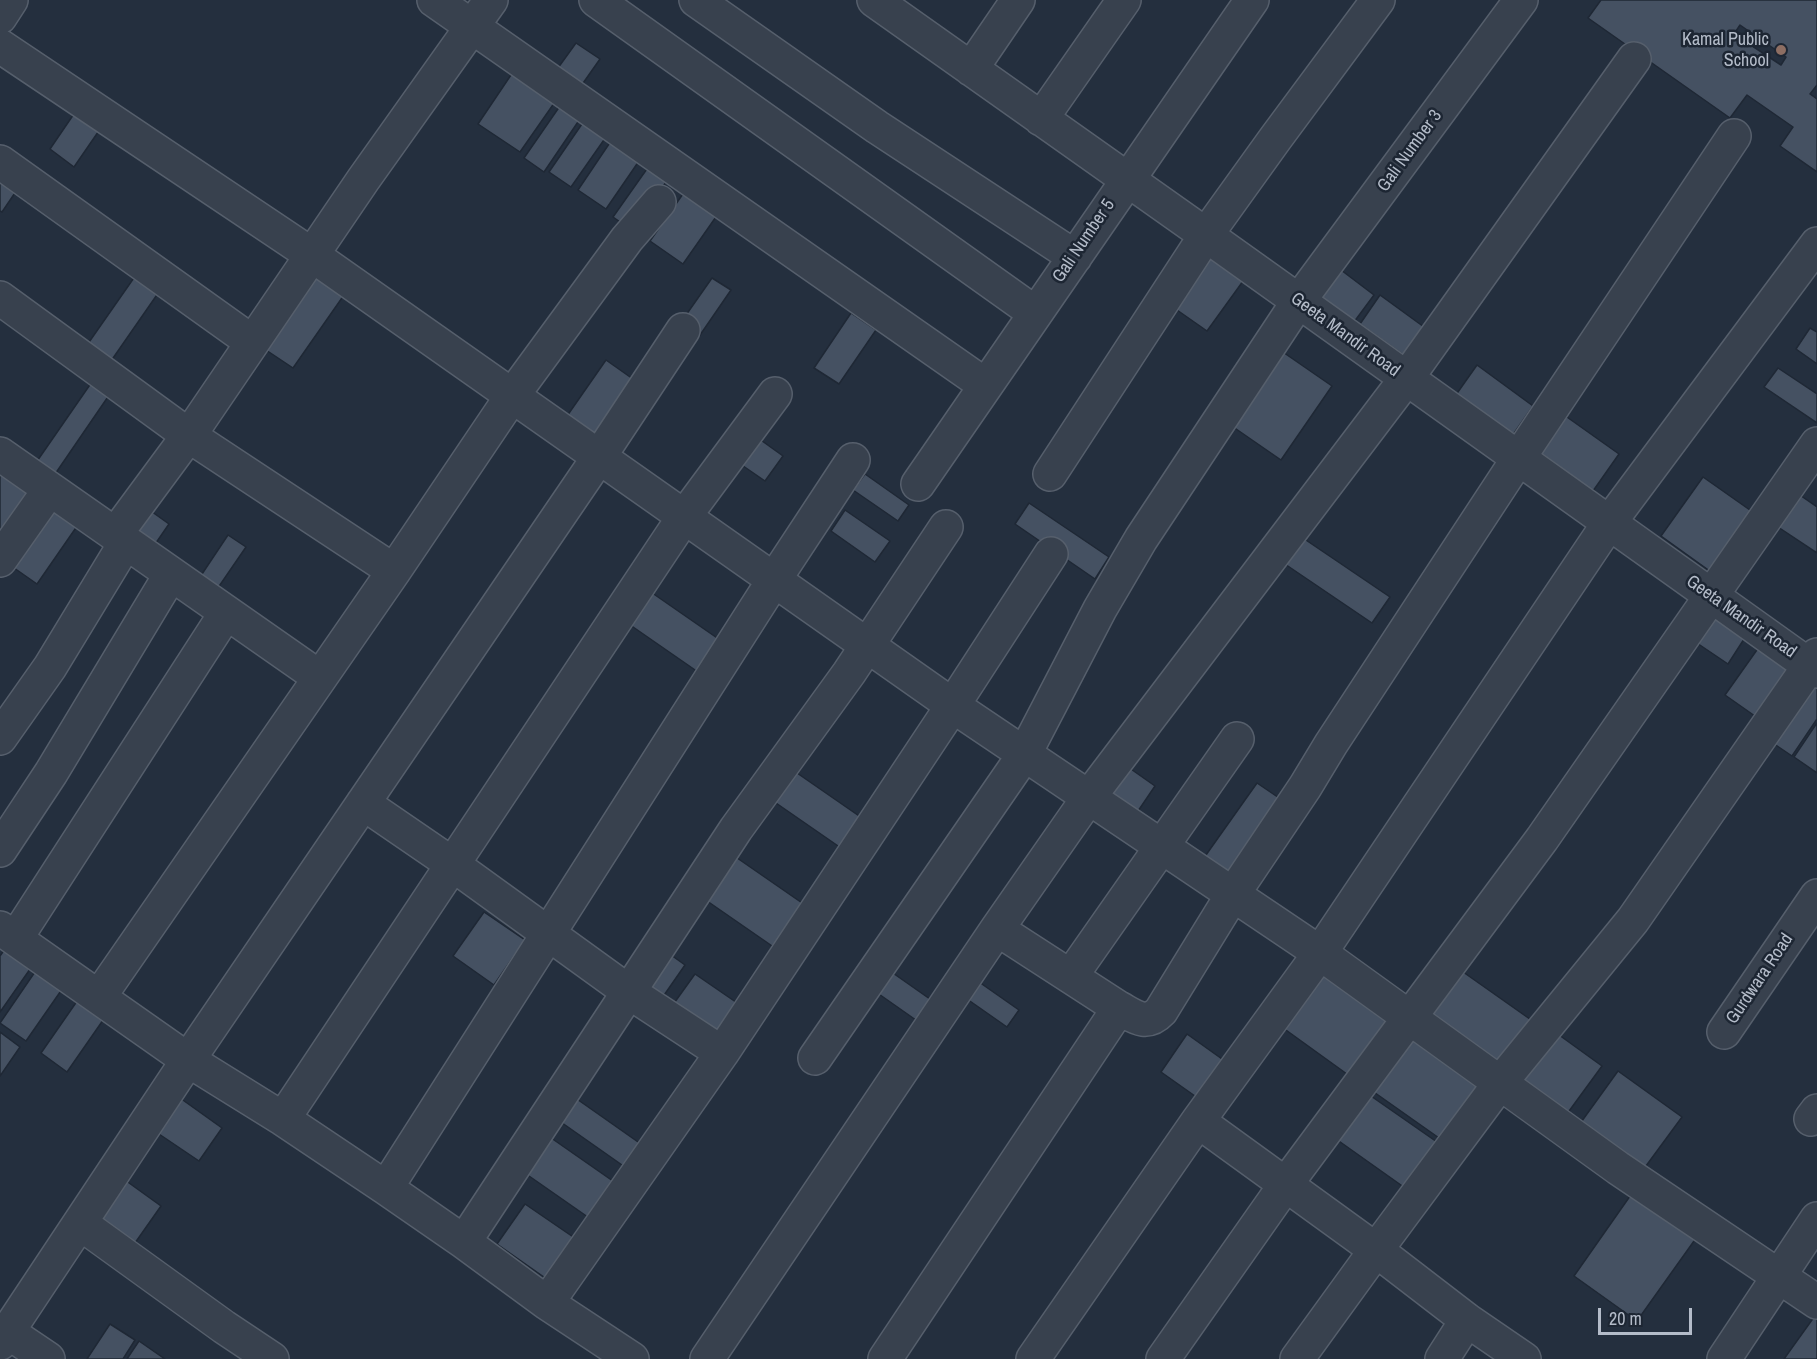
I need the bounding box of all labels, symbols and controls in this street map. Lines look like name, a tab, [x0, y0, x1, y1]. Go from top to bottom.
place label: Kamal Public School	[1682, 29, 1769, 72]
marker: Kamal Public School	[1774, 43, 1788, 57]
street label: Gali Number 3	[1373, 106, 1447, 196]
street label: Gali Number 5	[1048, 195, 1120, 287]
street label: Geeta Mandir Road	[1286, 288, 1404, 382]
street label: Geeta Mandir Road	[1682, 571, 1800, 663]
street label: Gurdwara Road	[1722, 930, 1798, 1028]
scale bar	[1601, 1296, 1696, 1334]
text: 20 m	[1609, 1306, 1642, 1331]

